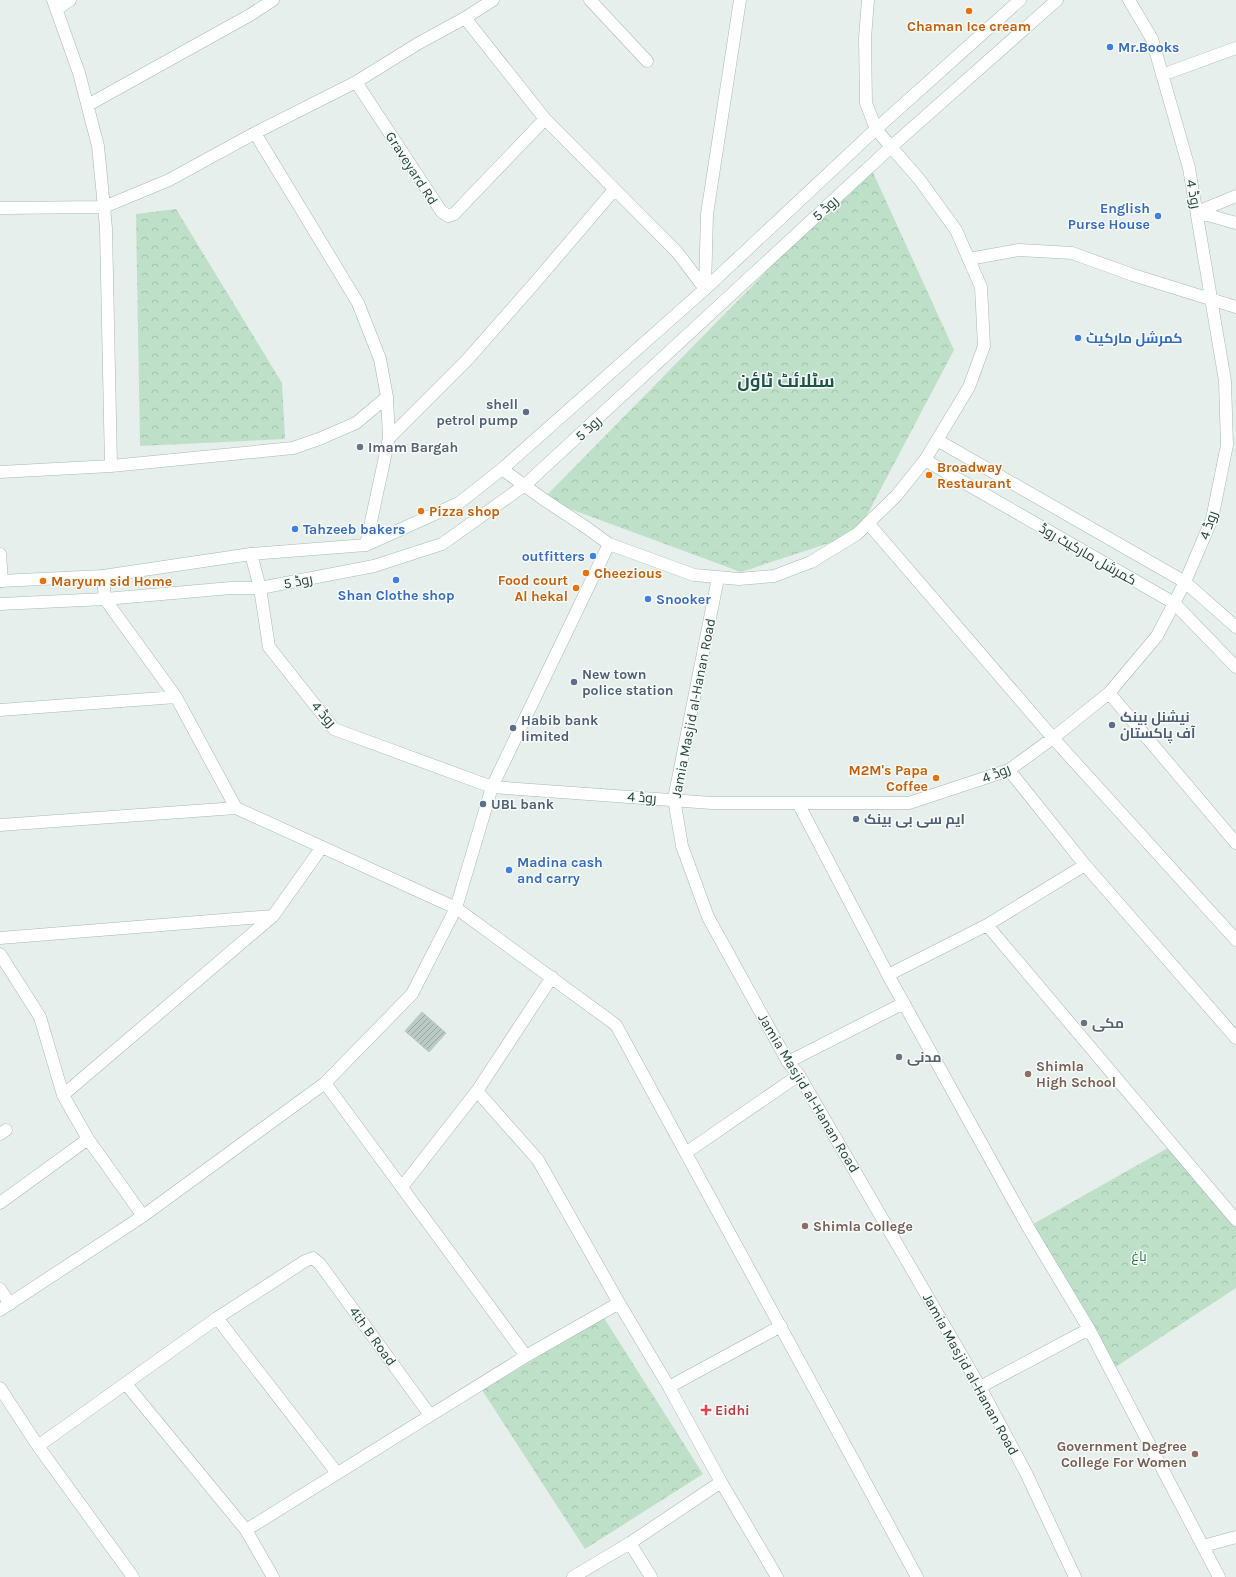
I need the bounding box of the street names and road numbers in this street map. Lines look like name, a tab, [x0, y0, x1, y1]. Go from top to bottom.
street label: Graveyard Rd	[382, 129, 442, 208]
street label: روڈ 4	[1182, 178, 1205, 210]
street label: روڈ 5	[809, 192, 842, 225]
street label: روڈ 5	[572, 412, 605, 445]
street label: روڈ 4	[1196, 509, 1221, 542]
street label: کمرشل مارکیٹ روڈ	[1036, 520, 1139, 589]
street label: روڈ 5	[282, 570, 314, 593]
street label: Jamia Masjid al-Hanan Road	[668, 617, 719, 799]
street label: روڈ 4	[308, 698, 340, 731]
street label: روڈ 4	[979, 760, 1013, 787]
street label: روڈ 4	[627, 788, 657, 807]
street label: Jamia Masjid al-Hanan Road	[754, 1011, 863, 1176]
street label: Jamia Masjid al-Hanan Road	[919, 1290, 1022, 1458]
street label: 4th B Road	[345, 1303, 400, 1369]

